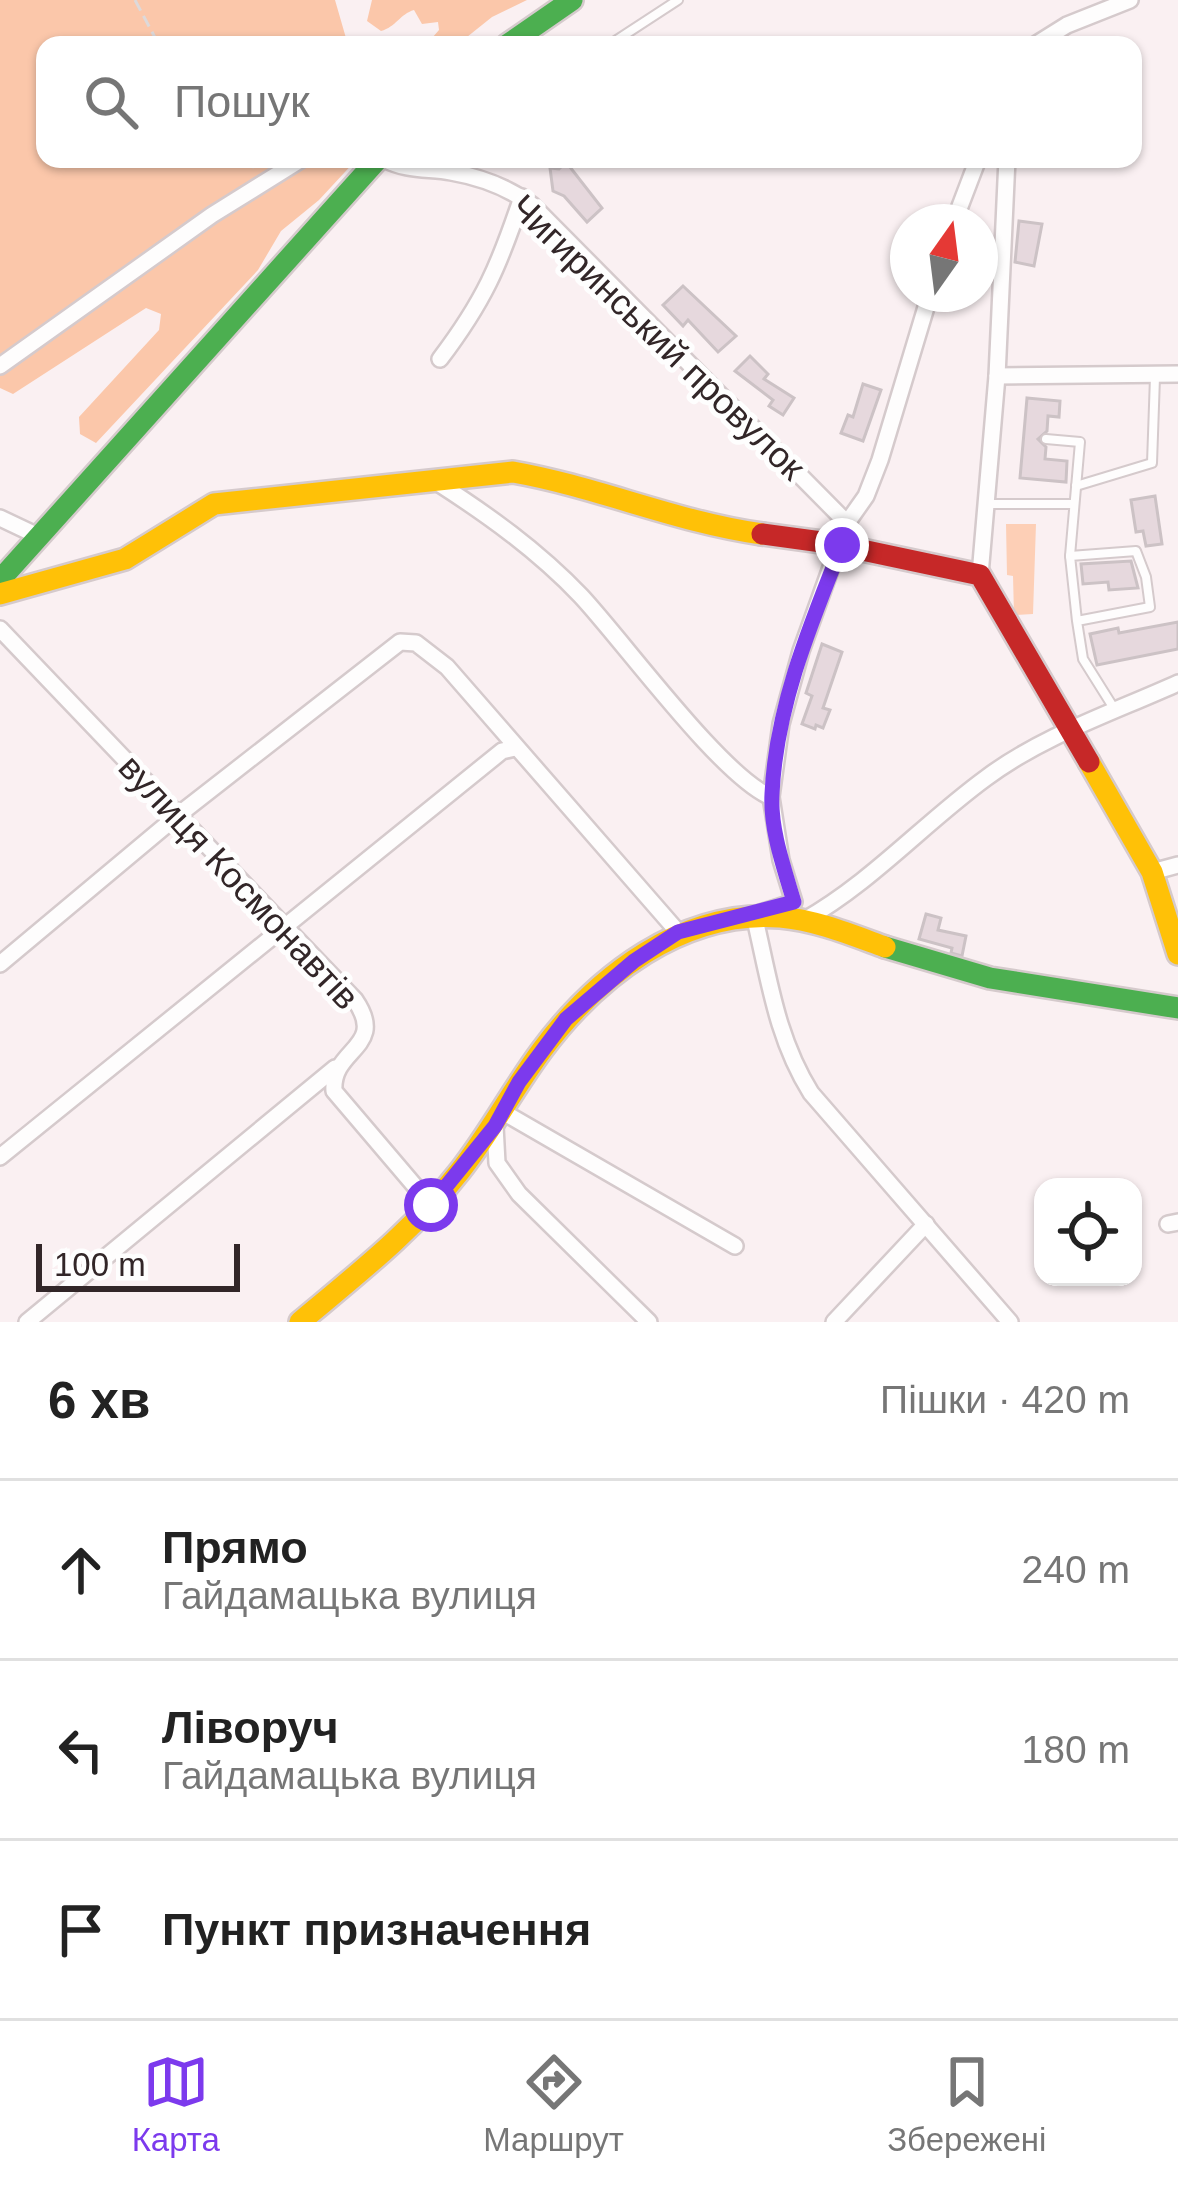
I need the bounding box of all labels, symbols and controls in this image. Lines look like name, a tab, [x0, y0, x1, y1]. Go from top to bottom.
search box	[36, 36, 1142, 168]
icon: search	[78, 69, 144, 135]
text: Пошук	[174, 76, 310, 127]
street label: Чигиринський провулок	[503, 186, 814, 488]
north arrow	[890, 204, 998, 312]
route end	[815, 518, 869, 572]
street label: вулиця Космонавтів	[111, 746, 367, 1018]
route start	[404, 1178, 458, 1232]
map controls	[1034, 1178, 1142, 1286]
button: locate	[1034, 1178, 1142, 1286]
scale bar	[36, 1238, 240, 1291]
text: 100 m	[54, 1246, 146, 1283]
text: 6 хв	[48, 1372, 150, 1429]
text: Пішки · 420 m	[880, 1378, 1130, 1421]
text: Прямо	[162, 1522, 308, 1573]
icon: ahead	[48, 1537, 114, 1603]
text: 240 m	[1022, 1548, 1130, 1591]
text: Гайдамацька вулиця	[162, 1574, 537, 1617]
text: Ліворуч	[162, 1702, 339, 1753]
icon: left	[48, 1717, 114, 1783]
text: 180 m	[1022, 1728, 1130, 1771]
text: Гайдамацька вулиця	[162, 1754, 537, 1797]
icon: arrive	[48, 1897, 114, 1963]
text: Пункт призначення	[162, 1904, 591, 1955]
tab: Карта	[132, 2049, 220, 2159]
tab: Маршрут	[483, 2049, 624, 2159]
tab: Збережені	[887, 2049, 1046, 2159]

